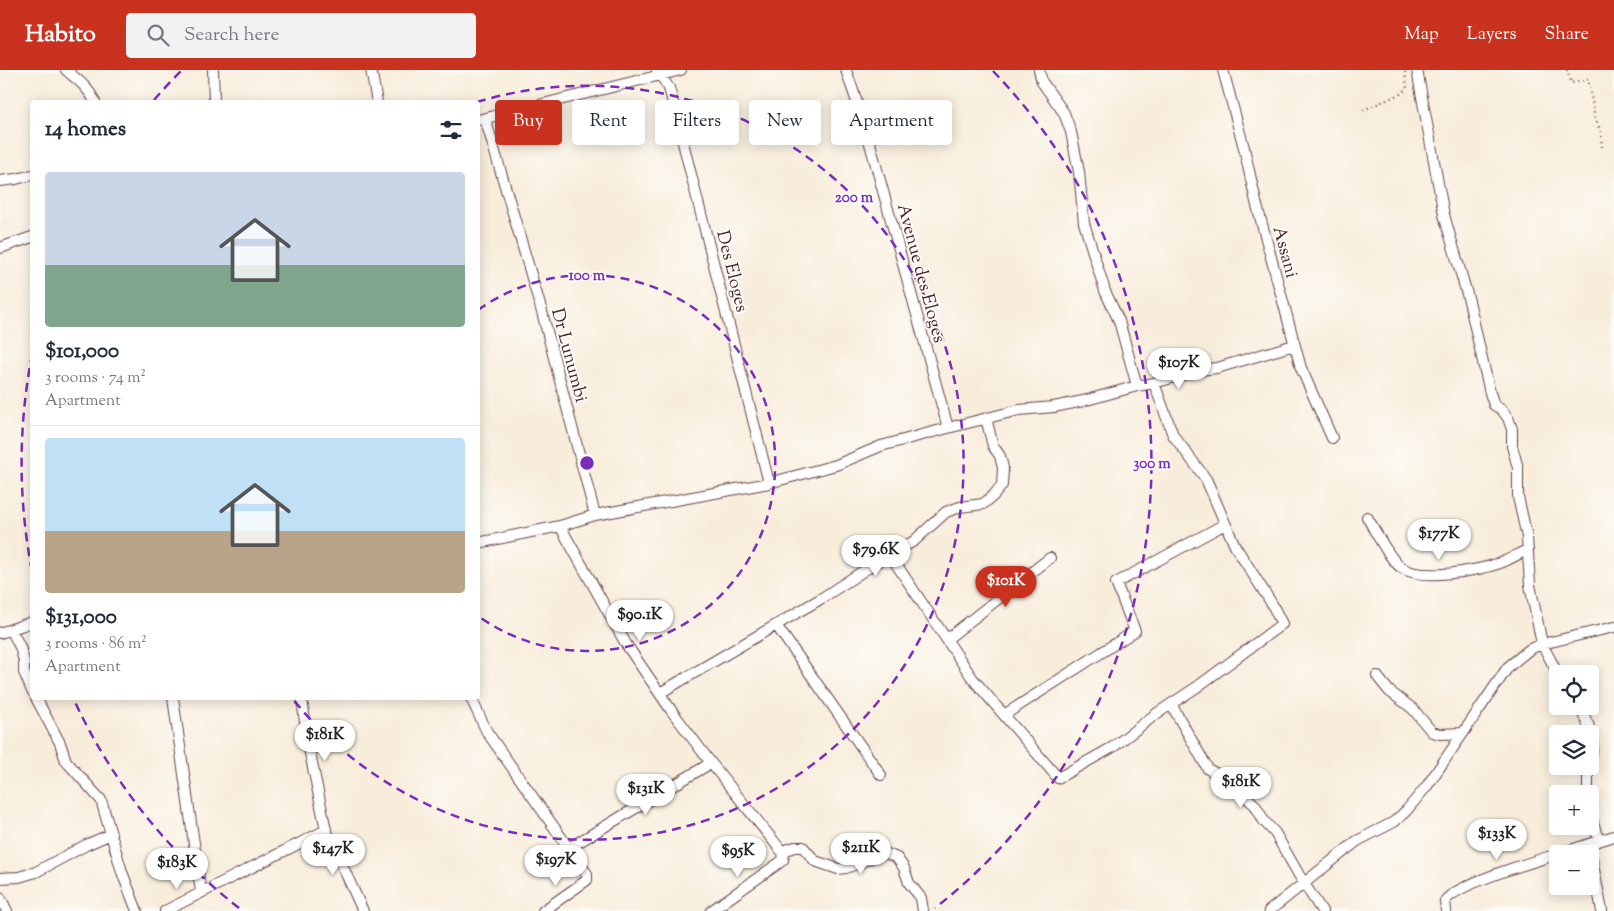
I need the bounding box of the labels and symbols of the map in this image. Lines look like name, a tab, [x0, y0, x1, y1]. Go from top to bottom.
text: 200 m	[835, 188, 874, 209]
street label: Avenue des Eloges	[889, 201, 951, 346]
street label: Assani	[1265, 224, 1303, 281]
street label: Des Eloges	[708, 228, 754, 315]
text: 100 m	[569, 266, 606, 287]
street label: Dr Lunumbi	[543, 306, 593, 406]
pin: $107K	[1144, 348, 1214, 390]
centre of rings	[578, 454, 596, 472]
text: 300 m	[1133, 454, 1171, 475]
pin: $177K	[1404, 518, 1474, 561]
pin: $79.6K	[835, 534, 917, 577]
pin: $101K	[971, 566, 1041, 608]
pin: $90.1K	[599, 600, 681, 642]
pin: $181K	[290, 720, 360, 762]
pin: $181K	[1206, 766, 1276, 809]
pin: $131K	[611, 774, 681, 816]
pin: $133K	[1462, 818, 1532, 861]
pin: $211K	[826, 832, 896, 875]
pin: $147K	[298, 834, 368, 876]
pin: $95K	[708, 836, 768, 878]
pin: $197K	[521, 844, 591, 887]
pin: $183K	[142, 848, 212, 890]

